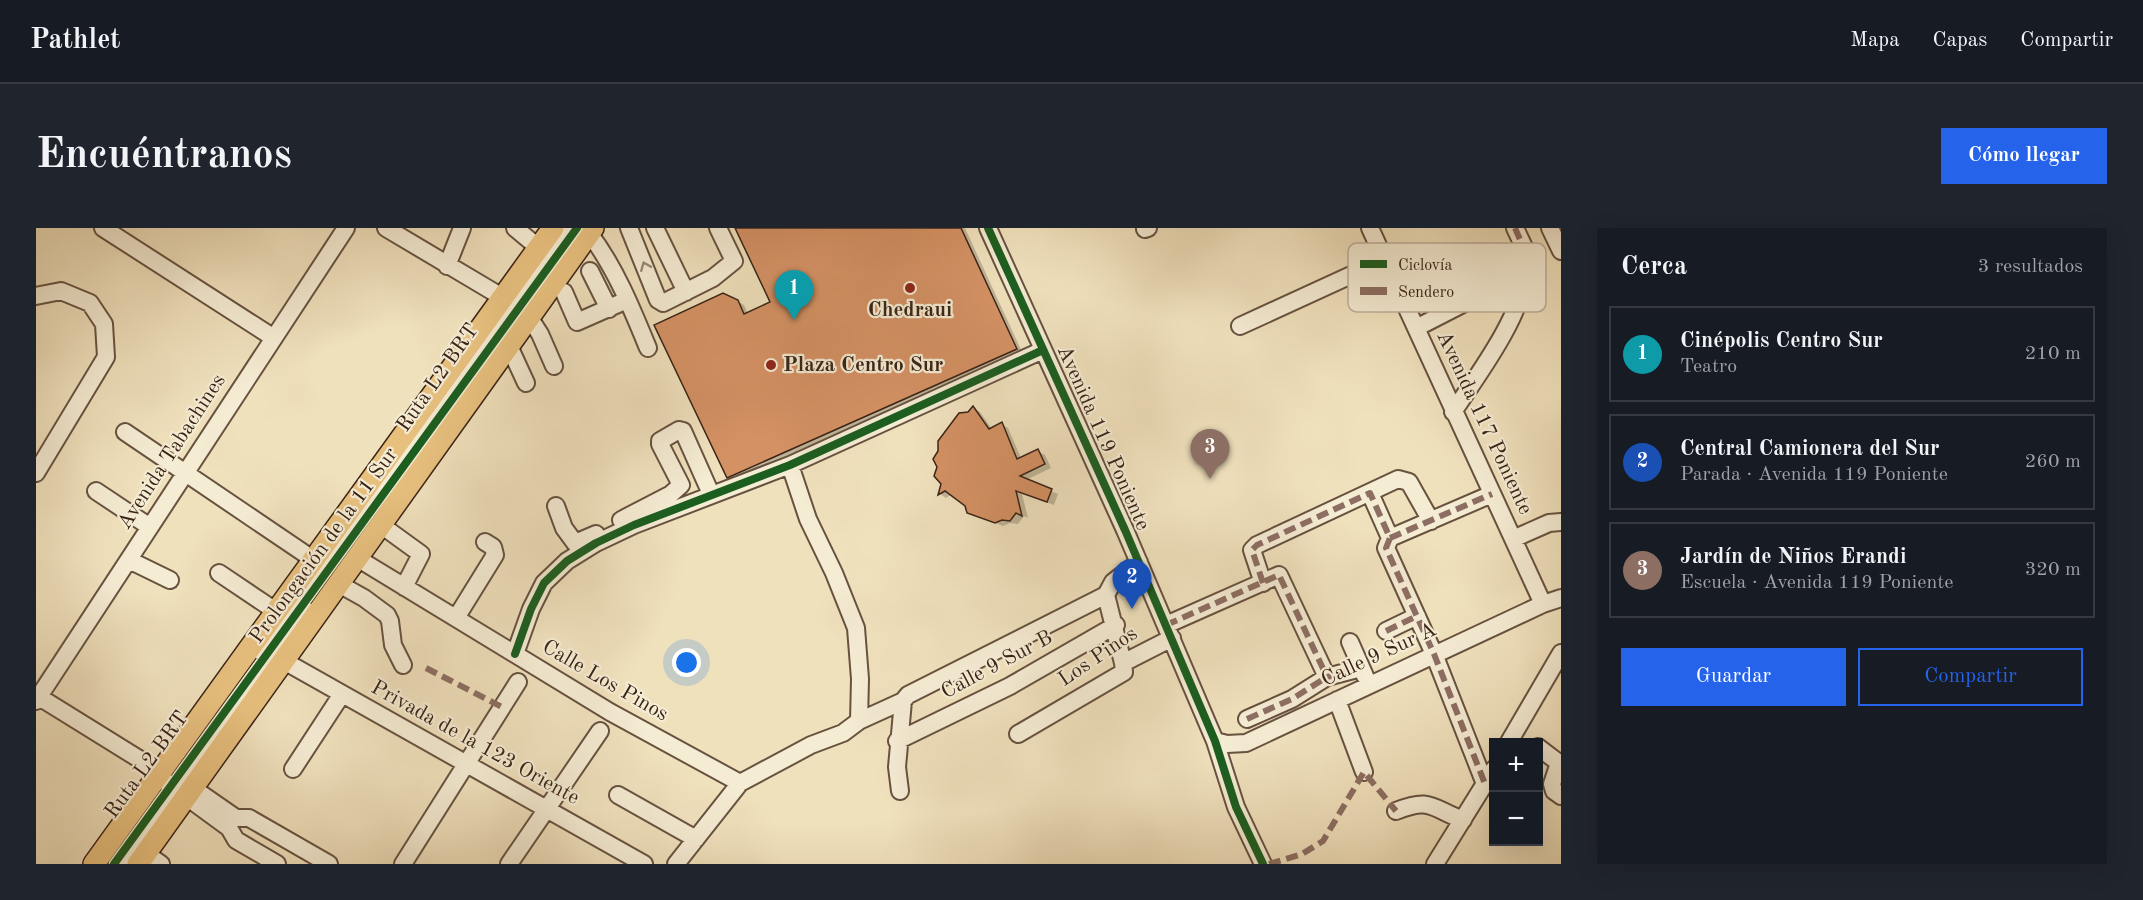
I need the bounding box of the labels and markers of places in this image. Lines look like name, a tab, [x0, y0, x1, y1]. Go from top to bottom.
pin: 1	[774, 270, 813, 320]
marker: Chedraui	[903, 281, 917, 295]
place label: Chedraui	[868, 300, 952, 321]
place label: Plaza Centro Sur	[783, 355, 943, 376]
marker: Plaza Centro Sur	[764, 358, 778, 372]
pin: 3	[1190, 430, 1230, 479]
pin: 2	[1112, 560, 1152, 609]

